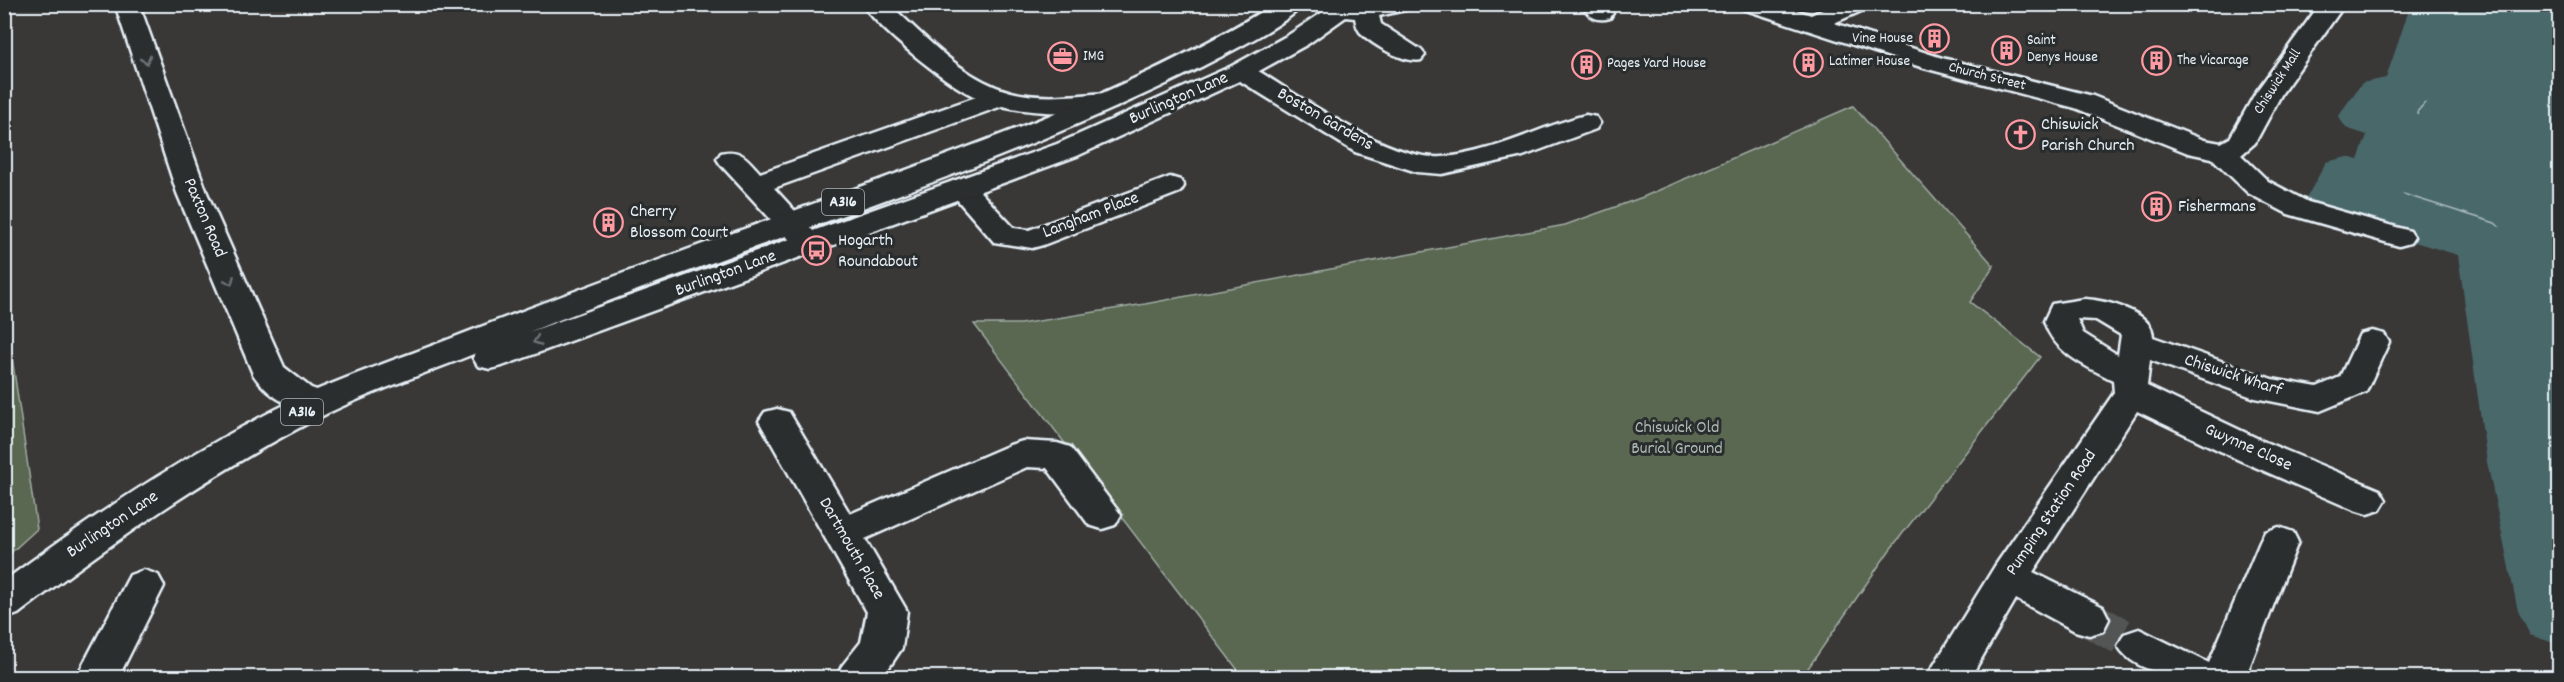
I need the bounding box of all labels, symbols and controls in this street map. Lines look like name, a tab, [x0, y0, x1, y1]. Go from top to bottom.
building icon: Vine House	[1918, 23, 1950, 55]
place label: Vine House	[1852, 28, 1913, 50]
place label: Saint Denys House	[2027, 30, 2098, 69]
building icon: Saint Denys House	[1990, 34, 2022, 66]
office icon: IMG	[1046, 41, 1078, 73]
street label: Chiswick Mall	[2249, 44, 2308, 119]
building icon: The Vicarage	[2140, 45, 2172, 77]
place label: IMG	[1083, 46, 1104, 68]
building icon: Latimer House	[1792, 46, 1824, 78]
building icon: Pages Yard House	[1570, 48, 1602, 80]
place label: The Vicarage	[2177, 50, 2249, 72]
place label: Latimer House	[1829, 51, 1910, 73]
place label: Pages Yard House	[1607, 53, 1706, 75]
one-way arrow	[138, 54, 151, 65]
street label: Church Street	[1946, 57, 2028, 97]
street label: Burlington Lane	[1126, 66, 1233, 132]
street label: Boston Gardens	[1272, 82, 1378, 158]
place label: Chiswick Parish Church	[2041, 113, 2135, 159]
church icon: Chiswick Parish Church	[2004, 119, 2036, 151]
street label: Paxton Road	[176, 174, 232, 262]
street label: Langham Place	[1039, 186, 1143, 246]
road number: A316	[822, 189, 864, 215]
building icon: Fishermans	[2141, 191, 2173, 223]
place label: Fishermans	[2178, 195, 2256, 220]
place label: Cherry Blossom Court	[630, 200, 729, 246]
building icon: Cherry Blossom Court	[593, 206, 625, 238]
place label: Hogarth Roundabout	[838, 229, 918, 275]
bus stop icon: Hogarth Roundabout	[801, 235, 833, 267]
street label: Burlington Lane	[672, 244, 780, 304]
one-way arrow	[223, 275, 235, 286]
one-way arrow	[532, 334, 543, 347]
street label: Chiswick Wharf	[2181, 348, 2286, 404]
road number: A316	[281, 399, 323, 425]
park label: Chiswick Old Burial Ground	[1631, 416, 1723, 462]
street label: Gwynne Close	[2200, 418, 2296, 478]
street label: Pumping Station Road	[2000, 445, 2104, 581]
street label: Burlington Lane	[62, 485, 164, 565]
street label: Dartmouth Place	[812, 493, 890, 605]

